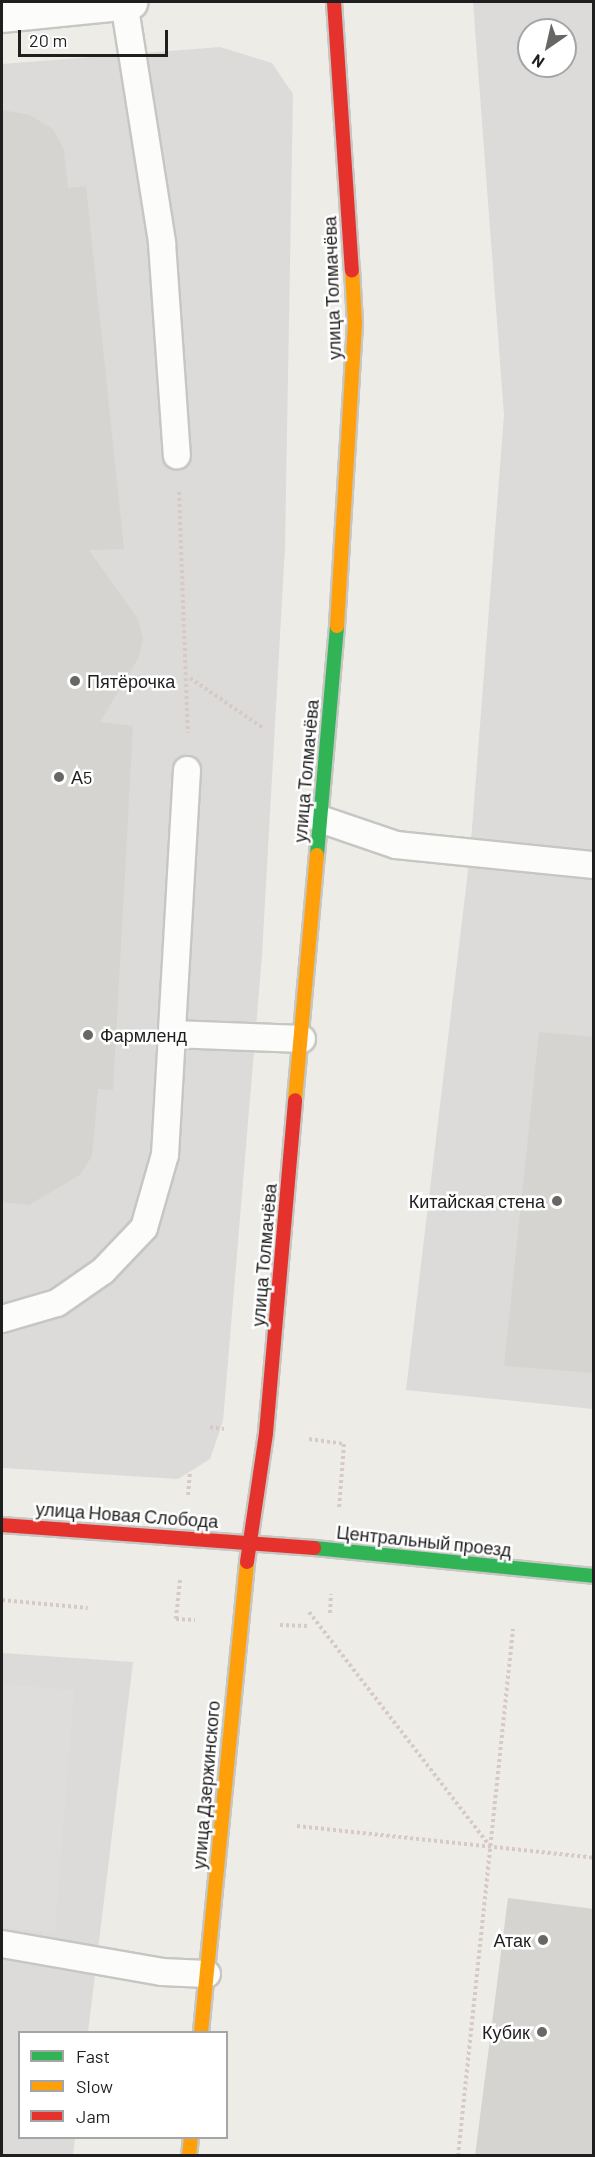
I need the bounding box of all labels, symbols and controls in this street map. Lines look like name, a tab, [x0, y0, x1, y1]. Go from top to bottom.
scale bar	[21, 18, 171, 56]
north arrow	[517, 18, 577, 78]
text: 20 m	[29, 29, 67, 51]
text: N	[528, 51, 548, 73]
street label: улица Толмачёва	[319, 216, 345, 360]
place label: Пятёрочка	[87, 670, 175, 692]
marker: Пятёрочка	[68, 674, 82, 688]
street label: улица Толмачёва	[289, 699, 323, 843]
place label: А5	[71, 766, 92, 788]
marker: А5	[52, 770, 66, 784]
place label: Фармленд	[100, 1024, 187, 1046]
marker: Фармленд	[81, 1028, 95, 1042]
street label: улица Толмачёва	[247, 1183, 281, 1327]
place label: Китайская стена	[409, 1190, 545, 1212]
marker: Китайская стена	[550, 1194, 564, 1208]
street label: улица Новая Слобода	[35, 1498, 219, 1532]
street label: Центральный проезд	[336, 1521, 512, 1561]
street label: улица Дзержинского	[188, 1700, 224, 1870]
place label: Атак	[493, 1929, 531, 1951]
marker: Атак	[536, 1933, 550, 1947]
place label: Кубик	[482, 2021, 530, 2043]
marker: Кубик	[535, 2025, 549, 2039]
legend	[18, 2031, 228, 2139]
text: Fast	[76, 2045, 110, 2067]
text: Slow	[76, 2075, 113, 2097]
text: Jam	[76, 2105, 110, 2127]

